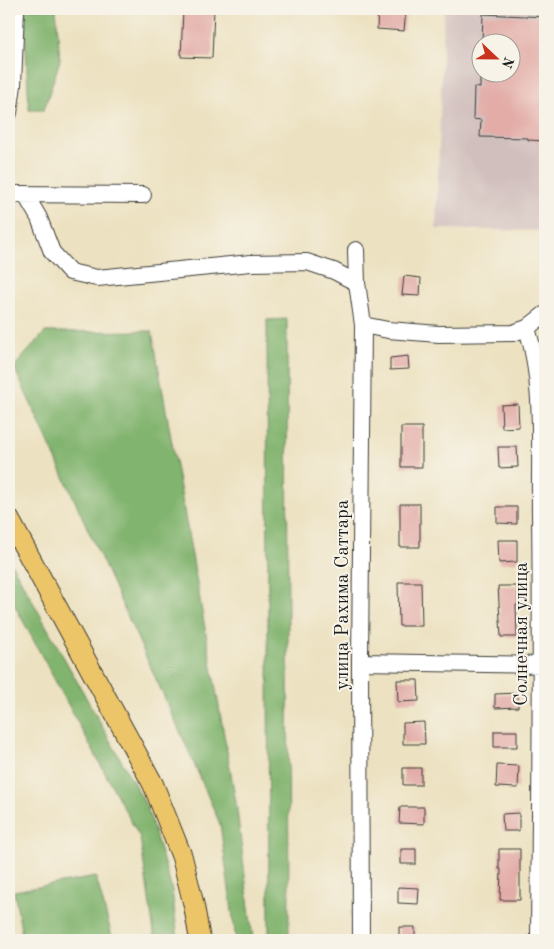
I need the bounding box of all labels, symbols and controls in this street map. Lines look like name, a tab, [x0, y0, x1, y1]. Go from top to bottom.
north arrow	[472, 32, 522, 82]
text: N	[499, 55, 516, 70]
street label: улица Рахима Саттара	[334, 499, 353, 690]
street label: Солнечная улица	[513, 561, 532, 706]

